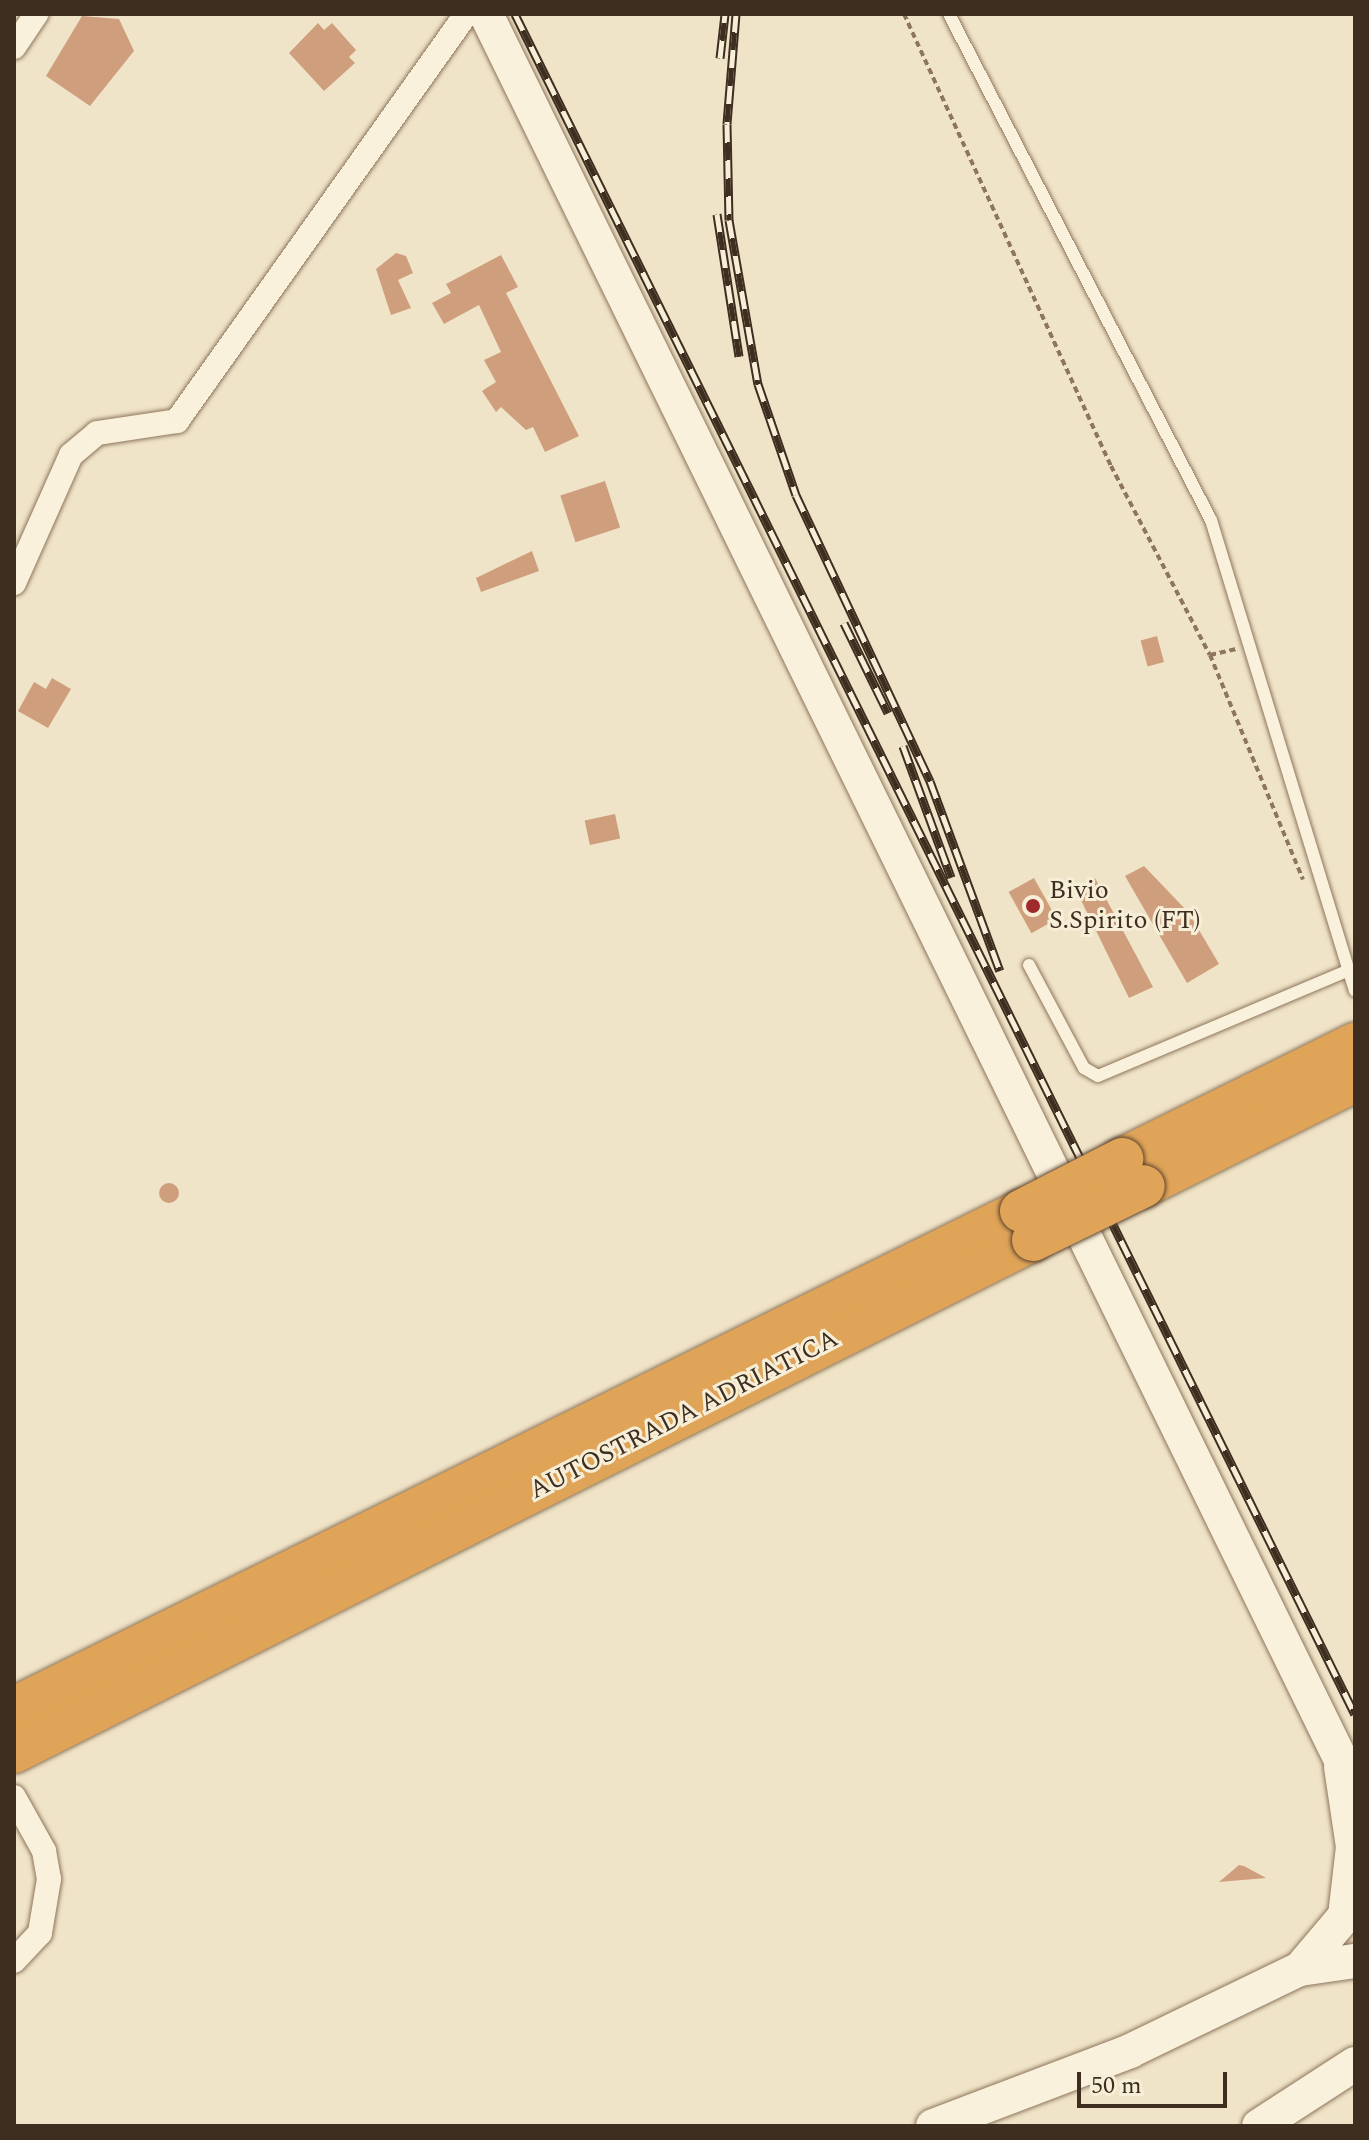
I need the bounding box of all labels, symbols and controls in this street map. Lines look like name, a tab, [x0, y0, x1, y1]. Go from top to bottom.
place label: Bivio S.Spirito (FT)	[1049, 875, 1200, 936]
marker: Bivio S.Spirito (FT)	[1024, 897, 1042, 915]
street label: AUTOSTRADA ADRIATICA	[524, 1323, 844, 1507]
scale bar	[1081, 2056, 1231, 2106]
text: 50 m	[1091, 2068, 1142, 2104]

